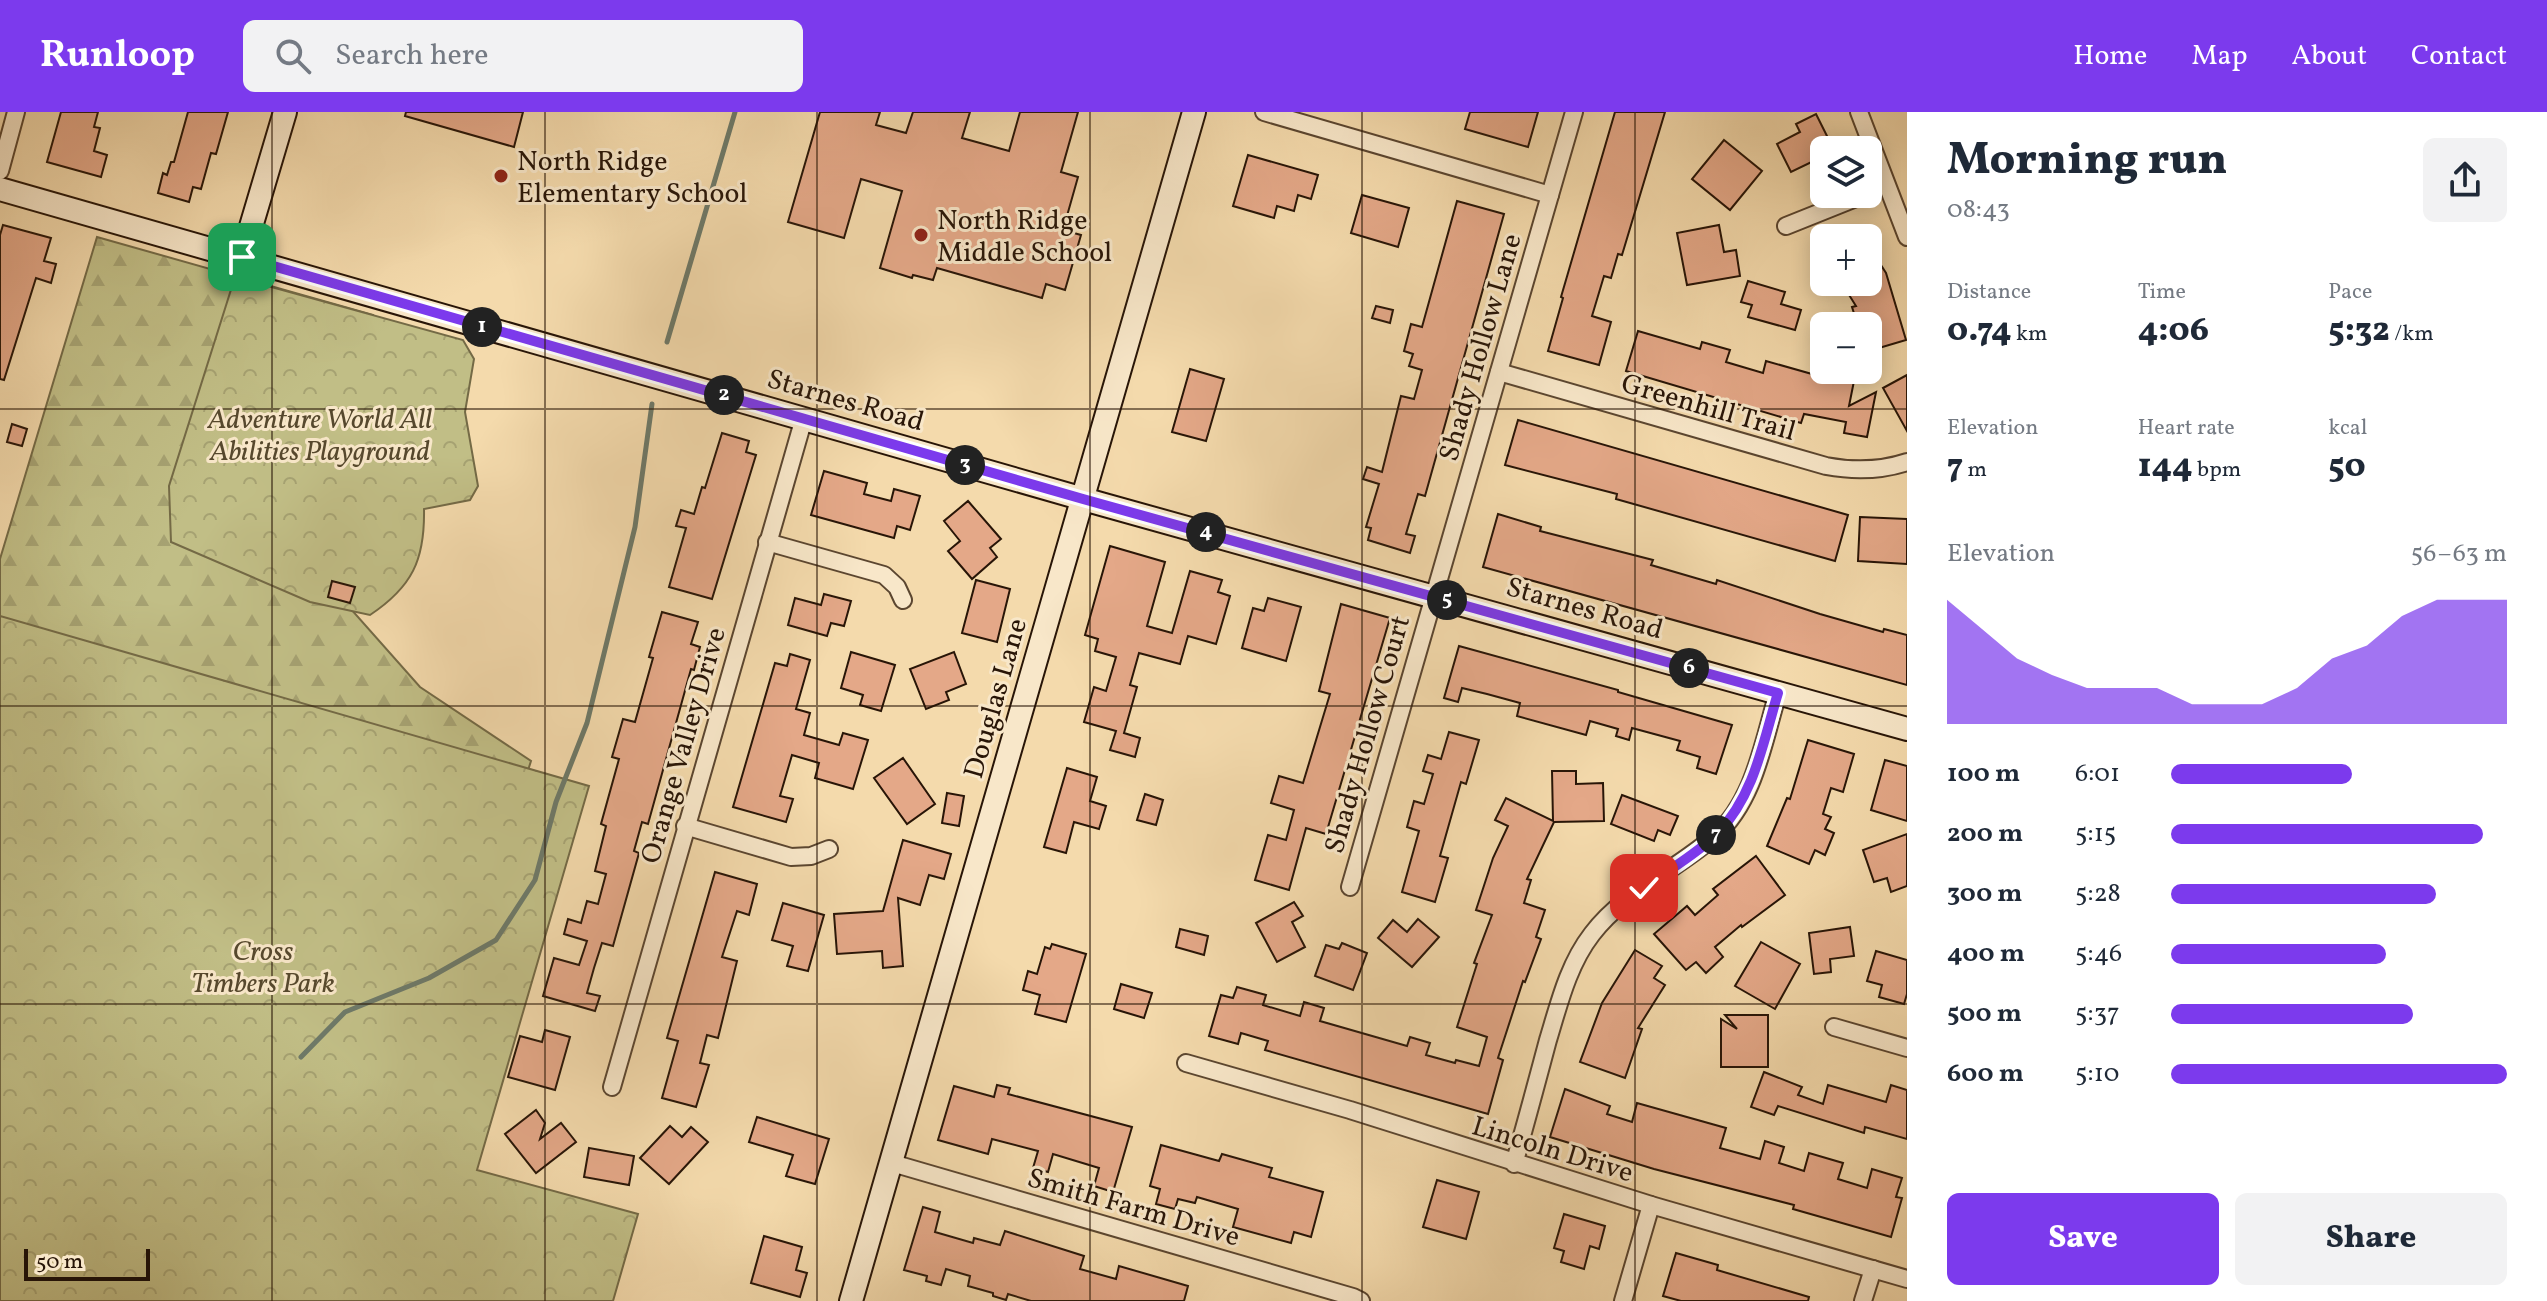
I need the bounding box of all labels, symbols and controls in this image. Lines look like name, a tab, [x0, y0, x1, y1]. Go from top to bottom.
search box	[243, 20, 803, 92]
text: Runloop	[40, 30, 195, 83]
icon: search	[271, 34, 315, 78]
text: Search here	[335, 35, 489, 77]
text: Home	[2073, 37, 2147, 76]
text: Map	[2191, 37, 2247, 76]
text: About	[2291, 37, 2367, 76]
text: Contact	[2411, 37, 2507, 76]
text: Morning run	[1947, 131, 2227, 192]
map controls	[1810, 136, 1882, 384]
button: layers	[1810, 136, 1882, 208]
button: share	[2423, 138, 2507, 222]
place label: North Ridge Elementary School	[517, 143, 748, 214]
marker: North Ridge Elementary School	[492, 167, 510, 185]
text: 08:43	[1947, 192, 2010, 228]
place label: North Ridge Middle School	[937, 202, 1112, 273]
pin	[208, 223, 276, 291]
button: +	[1810, 224, 1882, 296]
marker: North Ridge Middle School	[912, 226, 930, 244]
street label: Shady Hollow Lane	[1430, 229, 1533, 466]
icon: arrive	[220, 235, 264, 279]
text: Distance	[1947, 277, 2031, 308]
text: Time	[2138, 277, 2186, 308]
text: Pace	[2328, 277, 2372, 308]
pin: 1	[462, 307, 502, 347]
text: 0.74	[1947, 308, 2012, 355]
text: 4:06	[2138, 308, 2209, 355]
text: 5:32	[2328, 308, 2390, 355]
text: 1	[478, 311, 486, 342]
button: −	[1810, 312, 1882, 384]
text: km	[2012, 319, 2048, 350]
text: /km	[2390, 319, 2434, 350]
street label: Starnes Road	[762, 360, 928, 442]
street label: Greenhill Trail	[1617, 365, 1800, 452]
pin: 2	[704, 375, 744, 415]
text: 2	[718, 379, 730, 410]
park label: Adventure World All Abilities Playground	[207, 401, 432, 472]
text: Elevation	[1947, 413, 2038, 444]
text: Heart rate	[2138, 413, 2235, 444]
text: kcal	[2328, 413, 2367, 444]
text: 7	[1947, 444, 1963, 491]
text: 144	[2138, 444, 2193, 491]
text: 50	[2328, 444, 2366, 491]
pin: 3	[945, 445, 985, 485]
text: 3	[959, 449, 971, 480]
text: m	[1963, 455, 1987, 486]
text: bpm	[2193, 455, 2241, 486]
pin: 4	[1186, 512, 1226, 552]
text: 4	[1199, 516, 1213, 547]
text: Elevation	[1947, 536, 2055, 572]
text: 56–63 m	[2411, 536, 2507, 572]
street label: Starnes Road	[1501, 568, 1667, 650]
pin: 5	[1427, 580, 1467, 620]
text: 5	[1442, 584, 1452, 615]
street label: Shady Hollow Court	[1316, 611, 1421, 858]
street label: Douglas Lane	[955, 614, 1038, 783]
street label: Orange Valley Drive	[632, 623, 737, 868]
pin: 6	[1669, 648, 1709, 688]
text: 6	[1683, 652, 1695, 683]
text: 100 m	[1947, 756, 2020, 792]
text: 6:01	[2075, 756, 2120, 792]
pin: 7	[1696, 815, 1736, 855]
text: 200 m	[1947, 816, 2023, 852]
text: 5:15	[2075, 816, 2116, 852]
text: 7	[1711, 819, 1721, 850]
pin	[1610, 854, 1678, 922]
icon: check	[1622, 866, 1666, 910]
text: 300 m	[1947, 876, 2023, 912]
text: 5:28	[2075, 876, 2121, 912]
park label: Cross Timbers Park	[191, 933, 335, 1004]
text: 400 m	[1947, 936, 2025, 972]
text: 5:46	[2075, 936, 2122, 972]
text: 500 m	[1947, 996, 2022, 1032]
text: 5:37	[2075, 996, 2120, 1032]
text: 600 m	[1947, 1056, 2024, 1092]
text: 5:10	[2075, 1056, 2119, 1092]
street label: Lincoln Drive	[1467, 1107, 1638, 1193]
street label: Smith Farm Drive	[1022, 1159, 1244, 1257]
button: Save	[1947, 1193, 2219, 1285]
button: Share	[2235, 1193, 2507, 1285]
scale bar	[24, 1245, 150, 1281]
text: 50 m	[36, 1247, 83, 1278]

